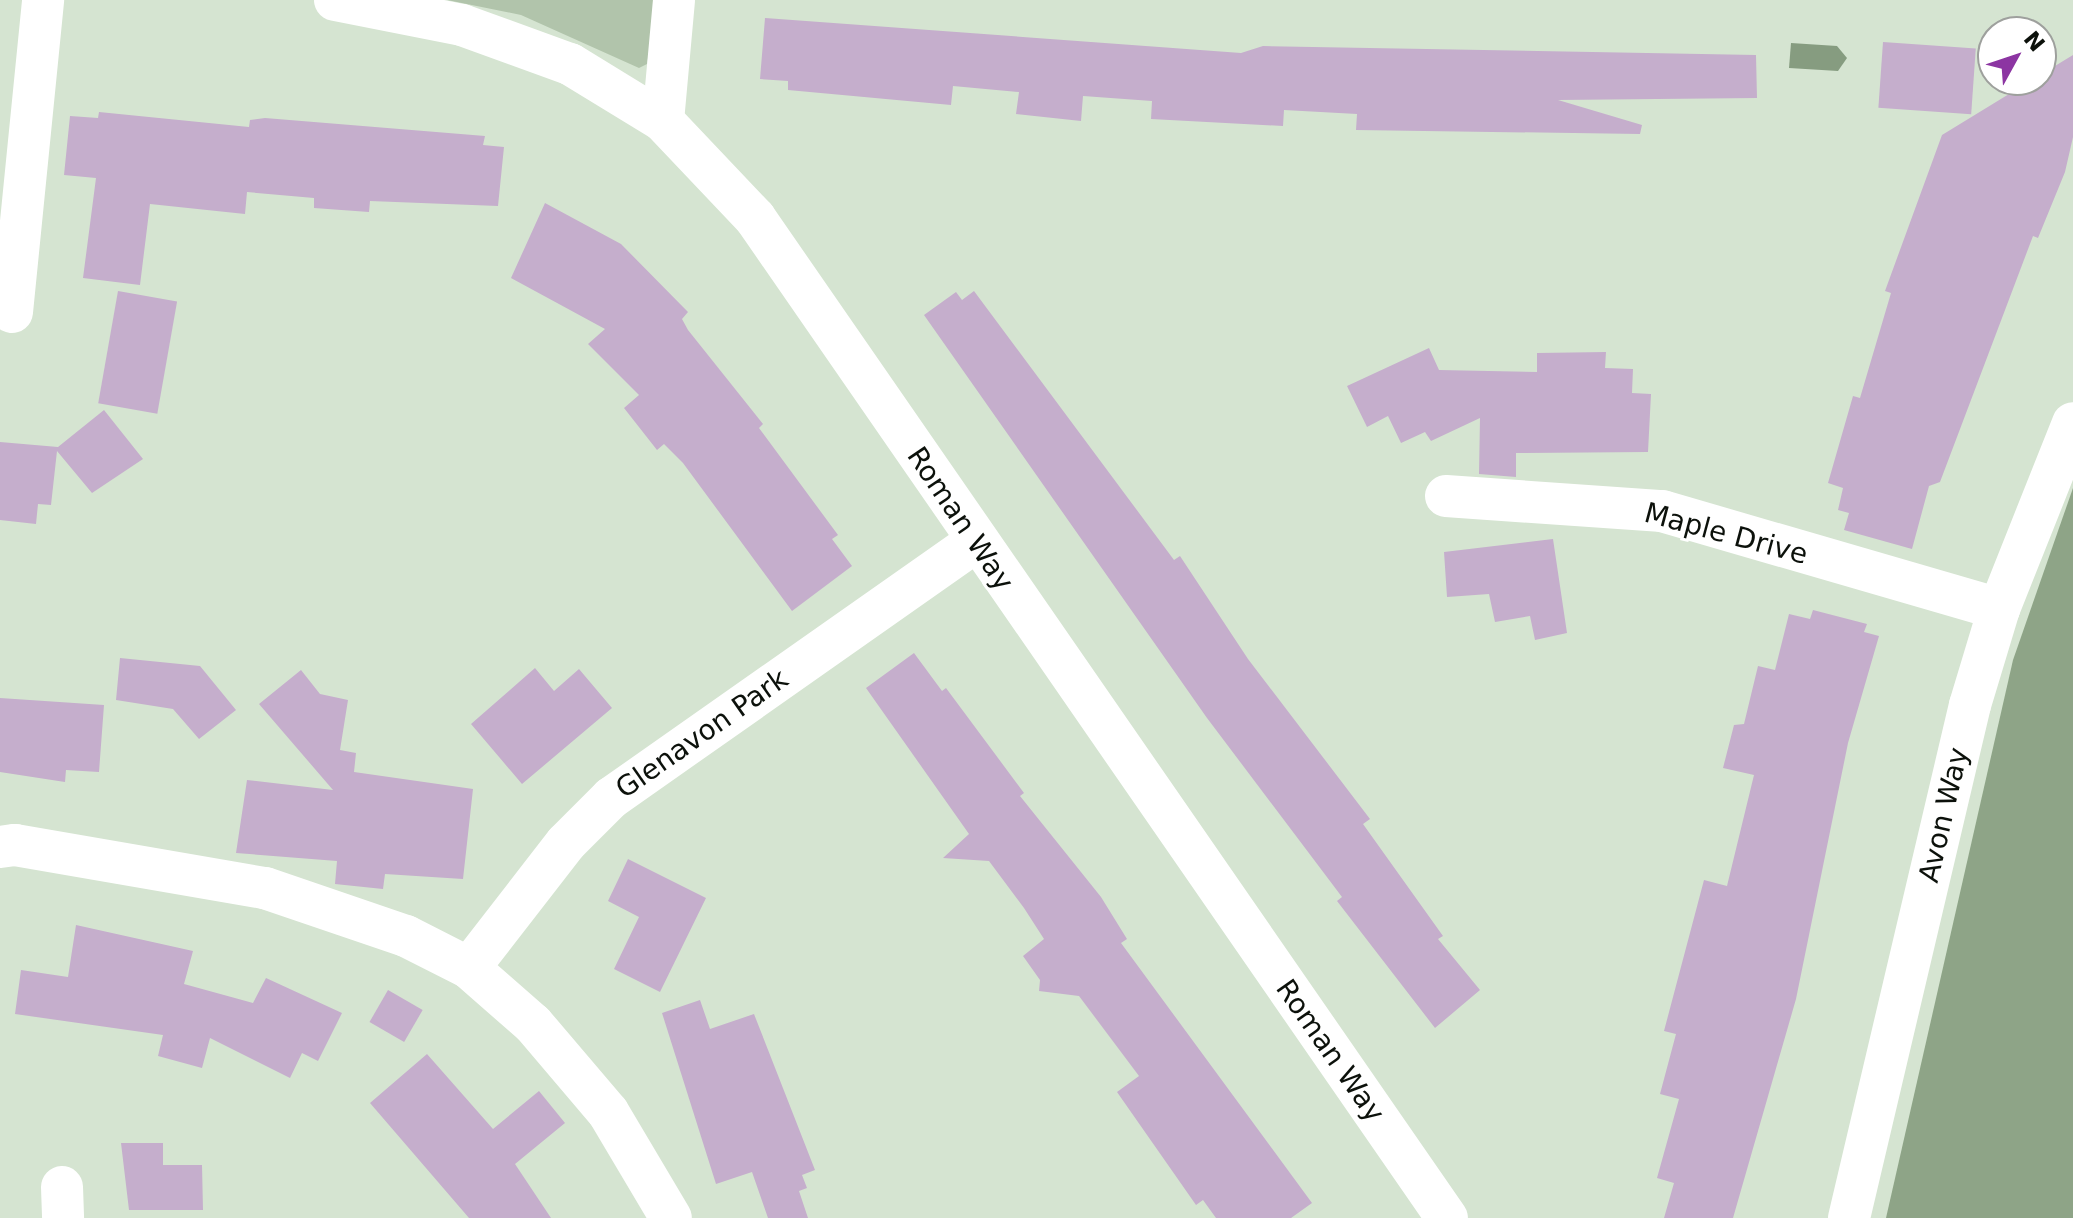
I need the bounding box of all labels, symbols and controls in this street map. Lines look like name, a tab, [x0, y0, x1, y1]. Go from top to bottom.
north arrow	[1977, 16, 2057, 96]
text: N	[2019, 26, 2050, 57]
street label: Roman Way	[900, 441, 1020, 597]
street label: Maple Drive	[1641, 496, 1811, 572]
street label: Glenavon Park	[609, 662, 795, 806]
street label: Avon Way	[1912, 744, 1976, 886]
street label: Roman Way	[1269, 973, 1391, 1129]

